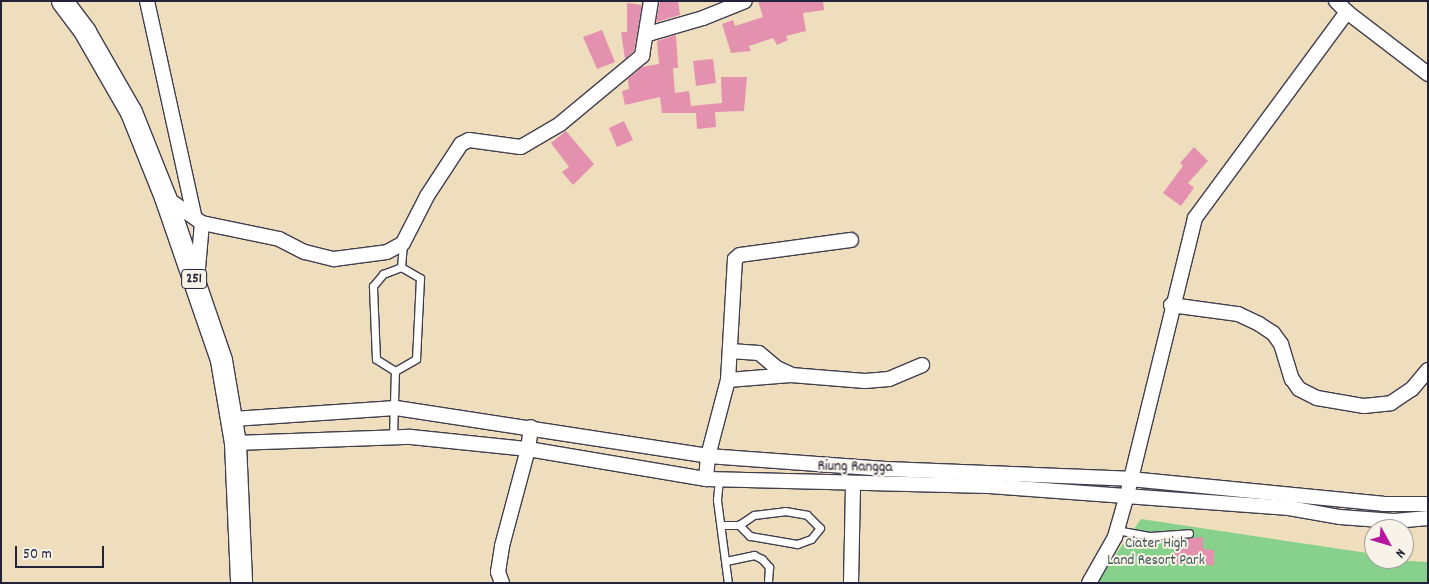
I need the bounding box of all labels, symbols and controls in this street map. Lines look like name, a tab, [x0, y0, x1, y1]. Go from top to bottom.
road number: 251	[180, 268, 208, 290]
street label: Riung Rangga	[817, 458, 893, 478]
north arrow	[1364, 519, 1414, 569]
park label: Ciater High Land Resort Park	[1107, 535, 1205, 570]
scale bar	[18, 536, 106, 568]
text: 50 m	[23, 544, 52, 566]
text: N	[1390, 544, 1410, 562]

